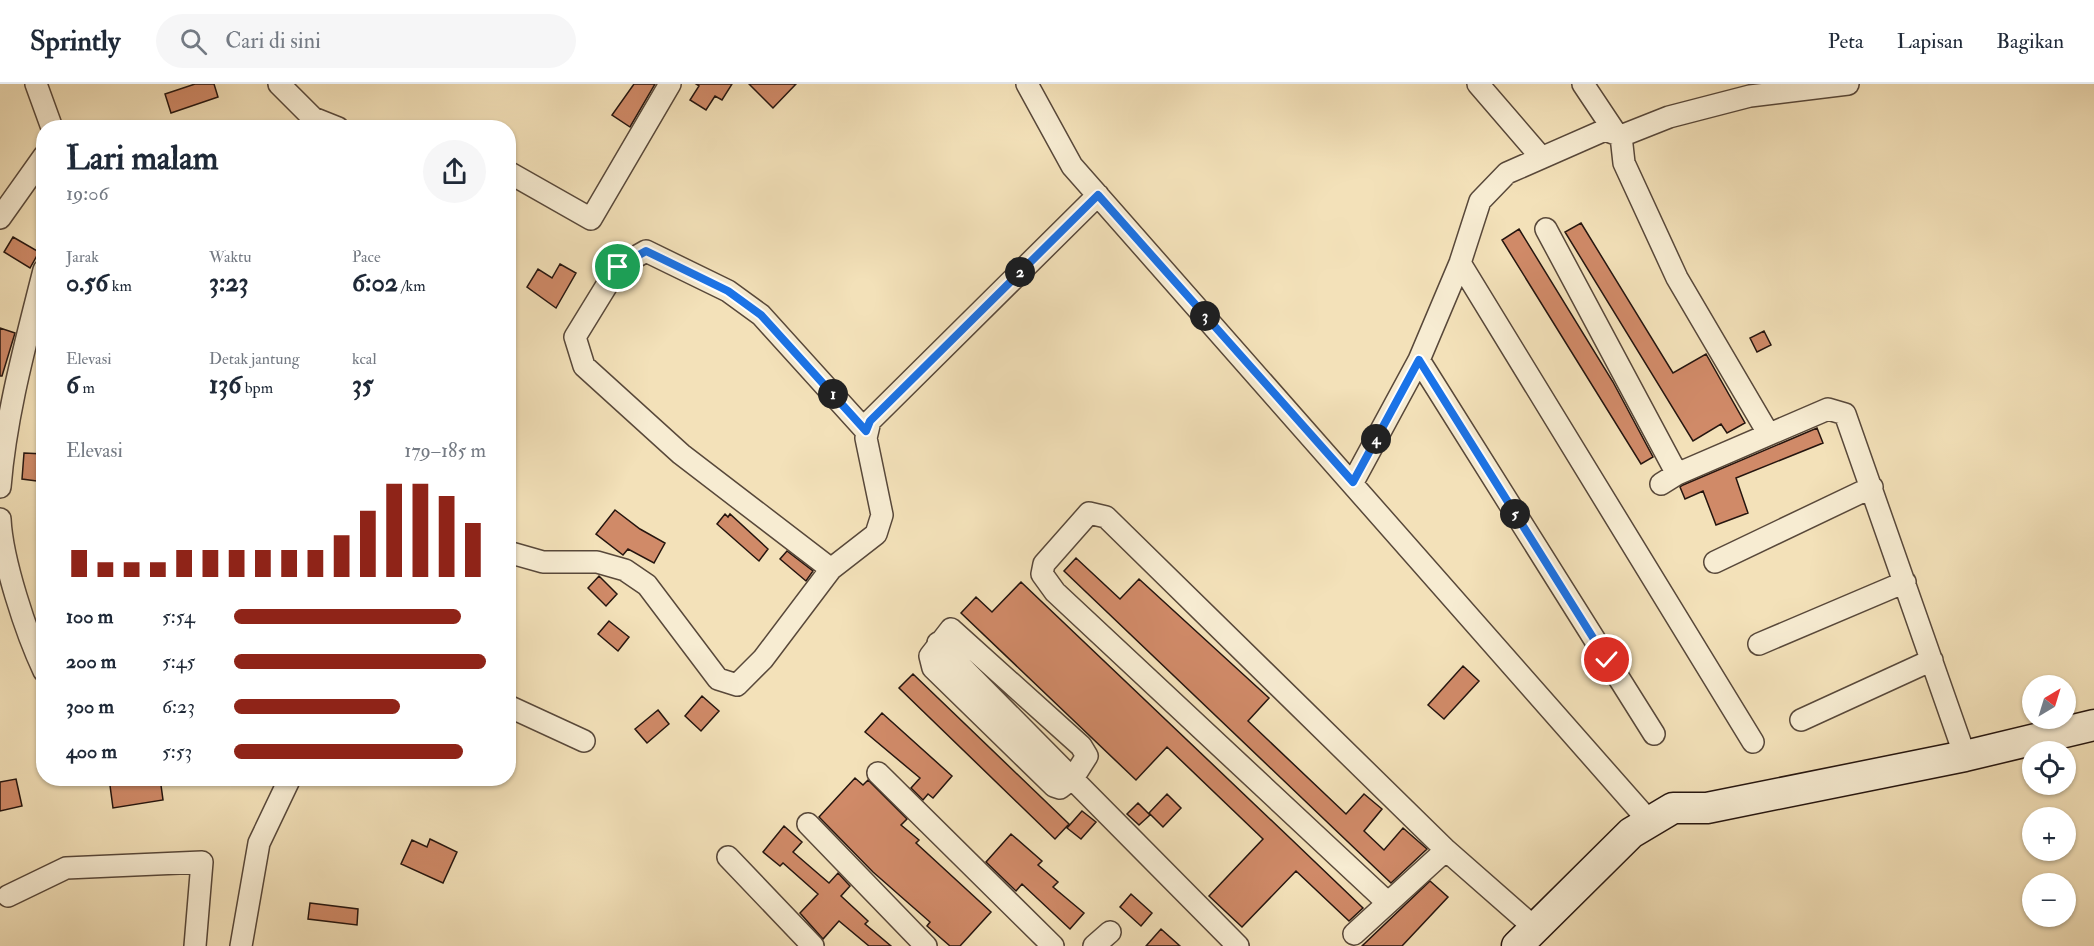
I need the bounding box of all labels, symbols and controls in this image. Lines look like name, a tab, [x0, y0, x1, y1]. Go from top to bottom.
search box	[156, 14, 576, 68]
text: Sprintly	[30, 24, 120, 59]
icon: search	[177, 25, 210, 58]
text: Cari di sini	[225, 27, 321, 55]
text: Peta	[1828, 28, 1864, 55]
text: Lapisan	[1897, 28, 1963, 55]
text: Bagikan	[1996, 28, 2064, 55]
text: Lari malam	[66, 138, 218, 179]
button: share	[423, 140, 486, 203]
text: 19:06	[66, 181, 109, 206]
pin	[592, 241, 643, 292]
text: Jarak	[66, 247, 99, 267]
text: Waktu	[209, 247, 251, 267]
text: Pace	[352, 247, 381, 267]
icon: arrive	[601, 250, 634, 283]
pin: 2	[1005, 257, 1035, 287]
text: 2	[1016, 262, 1024, 282]
text: 0.56	[66, 267, 108, 299]
text: 3:23	[209, 267, 249, 299]
text: 6:02	[352, 267, 398, 299]
text: km	[108, 276, 132, 296]
text: /km	[398, 276, 426, 296]
pin: 3	[1190, 301, 1220, 331]
text: 3	[1202, 306, 1208, 326]
text: Elevasi	[66, 349, 111, 369]
text: Detak jantung	[209, 349, 300, 369]
text: kcal	[352, 349, 377, 369]
text: 6	[66, 369, 79, 401]
text: 136	[209, 369, 241, 401]
text: 35	[352, 369, 373, 401]
text: m	[79, 378, 95, 398]
text: bpm	[241, 378, 273, 398]
pin: 1	[818, 379, 848, 409]
text: 1	[830, 384, 836, 404]
pin: 4	[1361, 424, 1391, 454]
text: 4	[1372, 429, 1380, 449]
text: Elevasi	[66, 438, 123, 463]
text: 179–185 m	[404, 438, 486, 463]
pin: 5	[1500, 499, 1530, 529]
text: 5	[1511, 504, 1519, 524]
text: 100 m	[66, 604, 113, 629]
text: 5:54	[162, 604, 195, 629]
pin	[1581, 634, 1632, 685]
icon: check	[1590, 643, 1623, 676]
text: 200 m	[66, 649, 116, 674]
text: 5:45	[162, 649, 195, 674]
north arrow	[2022, 675, 2076, 729]
map controls	[2022, 675, 2076, 927]
text: 300 m	[66, 694, 114, 719]
text: 6:23	[162, 694, 195, 719]
text: 400 m	[66, 739, 117, 764]
text: 5:53	[162, 739, 192, 764]
button: locate	[2022, 741, 2076, 795]
button: +	[2022, 807, 2076, 861]
button: −	[2022, 873, 2076, 927]

